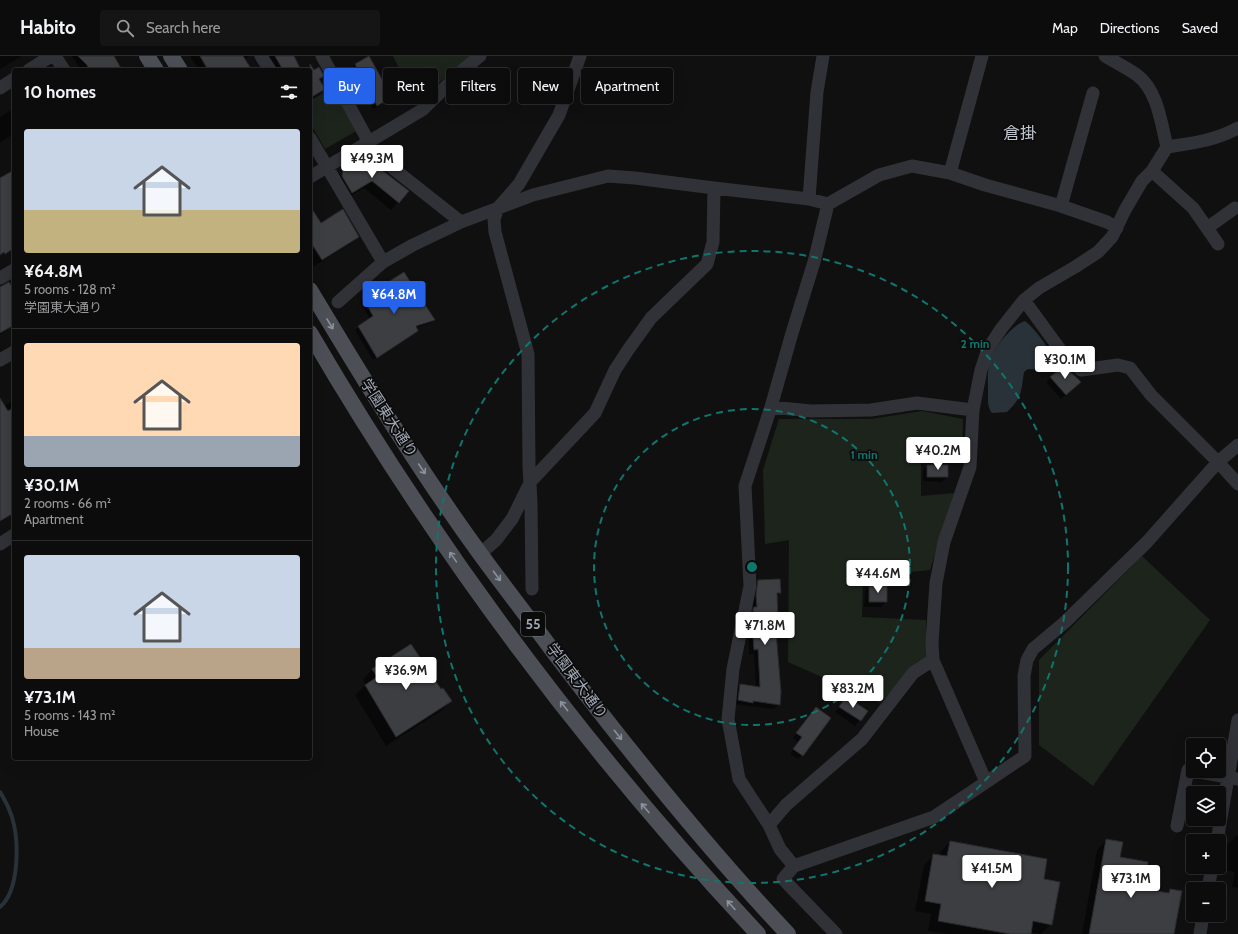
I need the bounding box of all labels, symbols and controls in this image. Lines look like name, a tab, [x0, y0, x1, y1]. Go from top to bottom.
search box	[100, 10, 380, 46]
text: Habito	[20, 16, 76, 39]
icon: search	[114, 17, 136, 39]
text: Search here	[146, 19, 220, 37]
text: Map	[1052, 19, 1078, 37]
text: Directions	[1100, 19, 1160, 37]
text: Saved	[1182, 19, 1218, 37]
chip: Buy	[324, 68, 375, 104]
chip: Rent	[383, 68, 438, 104]
chip: Filters	[446, 68, 510, 104]
chip: New	[518, 68, 573, 104]
chip: Apartment	[581, 68, 673, 104]
icon: filters	[278, 81, 300, 103]
text: 10 homes	[24, 82, 96, 102]
district label: 倉掛	[1003, 123, 1037, 143]
pin: ¥49.3M	[339, 145, 405, 179]
text: ¥49.3M	[350, 150, 394, 166]
icon: home	[126, 155, 198, 227]
text: ¥64.8M	[24, 261, 83, 281]
text: 5 rooms · 128 m²	[24, 281, 116, 297]
pin: ¥64.8M	[361, 281, 427, 315]
text: ¥64.8M	[372, 286, 416, 302]
text: 学園東大通り	[24, 299, 102, 315]
one-way arrow	[326, 318, 334, 329]
text: 2 min	[961, 336, 989, 351]
pin: ¥30.1M	[1032, 346, 1098, 380]
text: ¥30.1M	[1044, 351, 1086, 367]
icon: home	[126, 369, 198, 441]
street label: 学園東大通り	[357, 375, 421, 461]
pin: ¥40.2M	[905, 437, 971, 471]
text: ¥40.2M	[915, 442, 961, 458]
text: 1 min	[850, 447, 878, 462]
one-way arrow	[418, 463, 426, 474]
text: ¥30.1M	[24, 475, 79, 495]
text: 2 rooms · 66 m²	[24, 495, 111, 511]
text: Apartment	[24, 511, 84, 527]
one-way arrow	[449, 552, 457, 563]
centre of rings	[745, 560, 759, 574]
pin: ¥44.6M	[845, 560, 911, 594]
text: ¥44.6M	[855, 565, 901, 581]
one-way arrow	[492, 570, 501, 581]
icon: home	[126, 581, 198, 653]
road number: 55	[521, 612, 545, 636]
pin: ¥71.8M	[732, 612, 798, 646]
text: ¥71.8M	[745, 617, 785, 633]
street label: 学園東大通り	[543, 640, 611, 722]
pin: ¥36.9M	[373, 657, 439, 691]
text: ¥36.9M	[385, 662, 427, 678]
pin: ¥83.2M	[820, 675, 886, 709]
text: ¥83.2M	[831, 680, 875, 696]
text: ¥73.1M	[24, 687, 76, 707]
one-way arrow	[560, 701, 569, 712]
text: 5 rooms · 143 m²	[24, 707, 115, 723]
text: House	[24, 723, 59, 739]
one-way arrow	[614, 729, 622, 740]
map controls	[1186, 738, 1226, 922]
button: locate	[1186, 738, 1226, 778]
button: layers	[1186, 786, 1226, 826]
one-way arrow	[641, 803, 650, 813]
button: +	[1186, 834, 1226, 874]
pin: ¥41.5M	[959, 855, 1025, 889]
text: ¥41.5M	[971, 860, 1013, 876]
pin: ¥73.1M	[1098, 865, 1164, 899]
text: ¥73.1M	[1111, 870, 1151, 886]
button: −	[1186, 882, 1226, 922]
one-way arrow	[727, 900, 736, 911]

